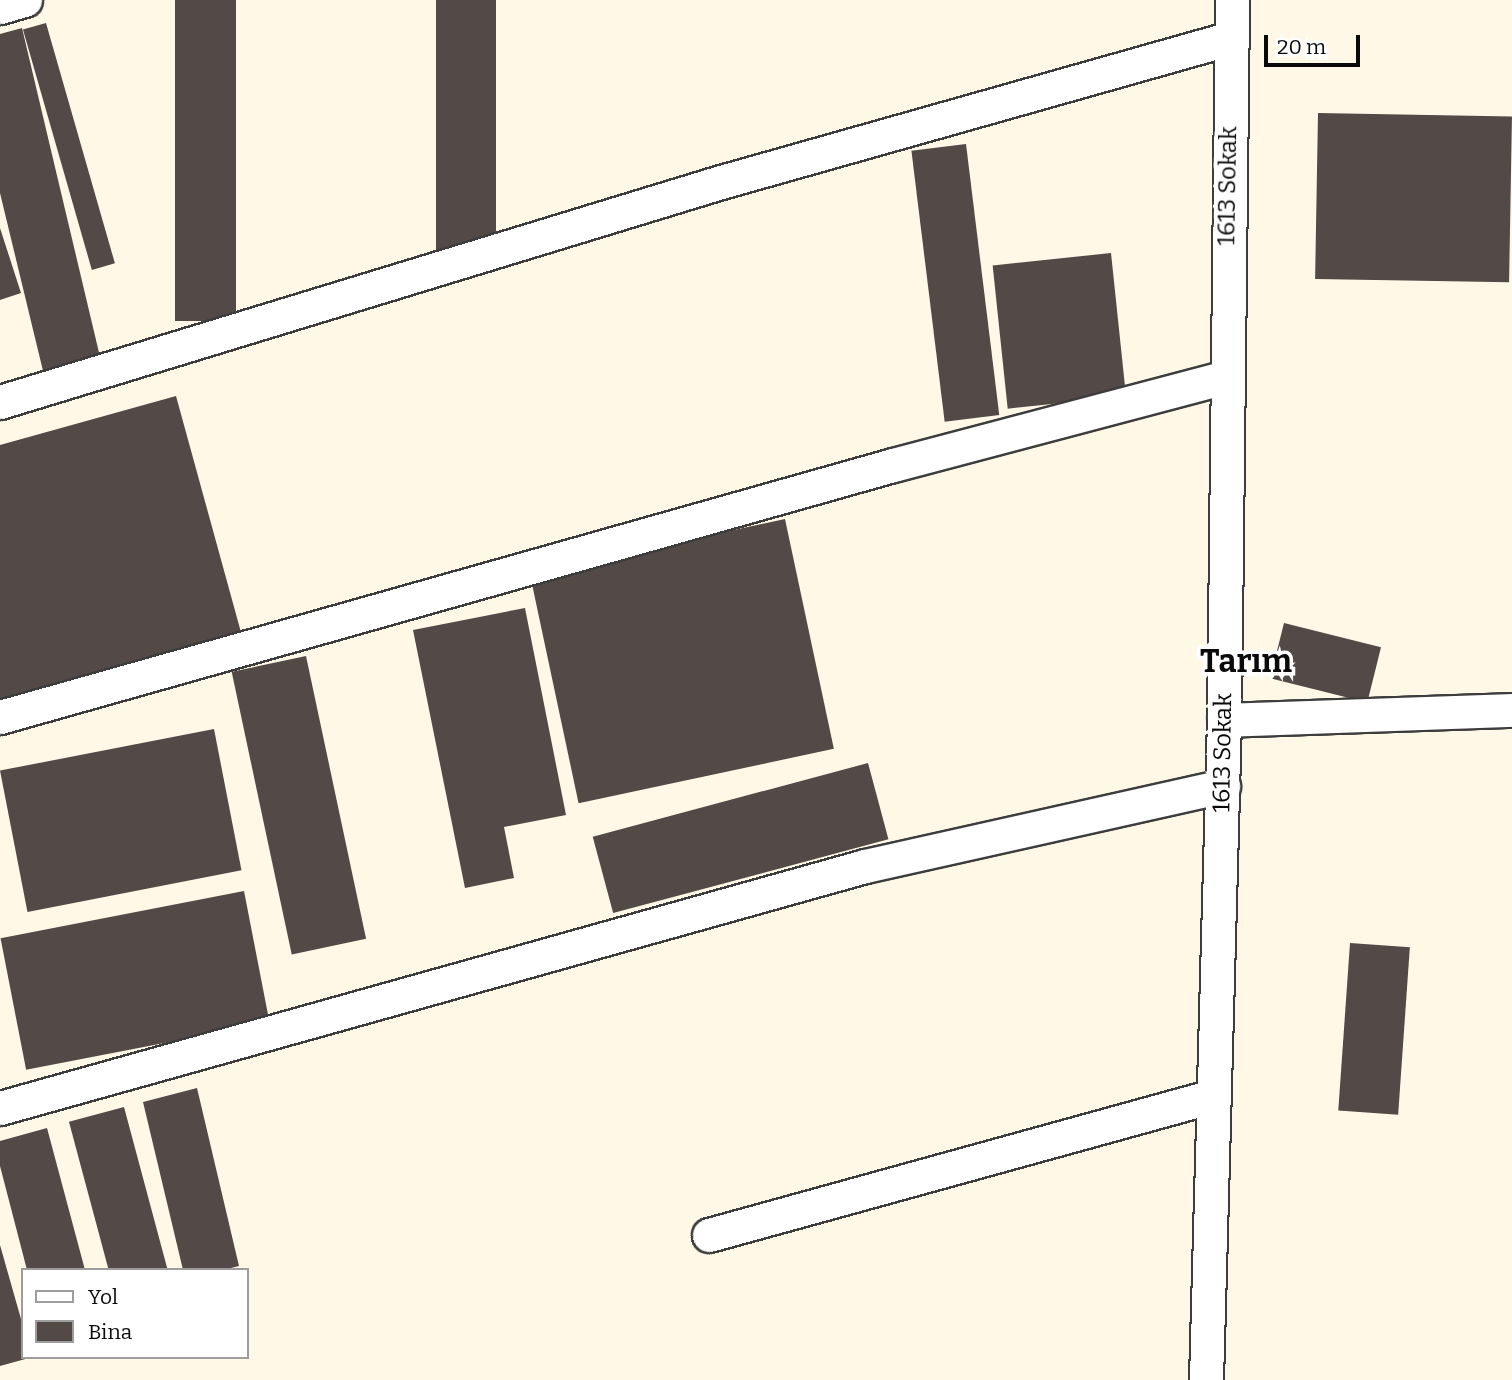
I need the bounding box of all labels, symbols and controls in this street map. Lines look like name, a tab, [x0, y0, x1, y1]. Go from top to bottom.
scale bar	[1267, 21, 1363, 65]
text: 20 m	[1277, 34, 1326, 60]
street label: 1613 Sokak	[1213, 126, 1243, 246]
district label: Tarım	[1200, 642, 1292, 680]
street label: 1613 Sokak	[1208, 693, 1238, 813]
legend	[21, 1268, 248, 1359]
text: Yol	[88, 1284, 118, 1310]
text: Bina	[88, 1319, 132, 1345]

